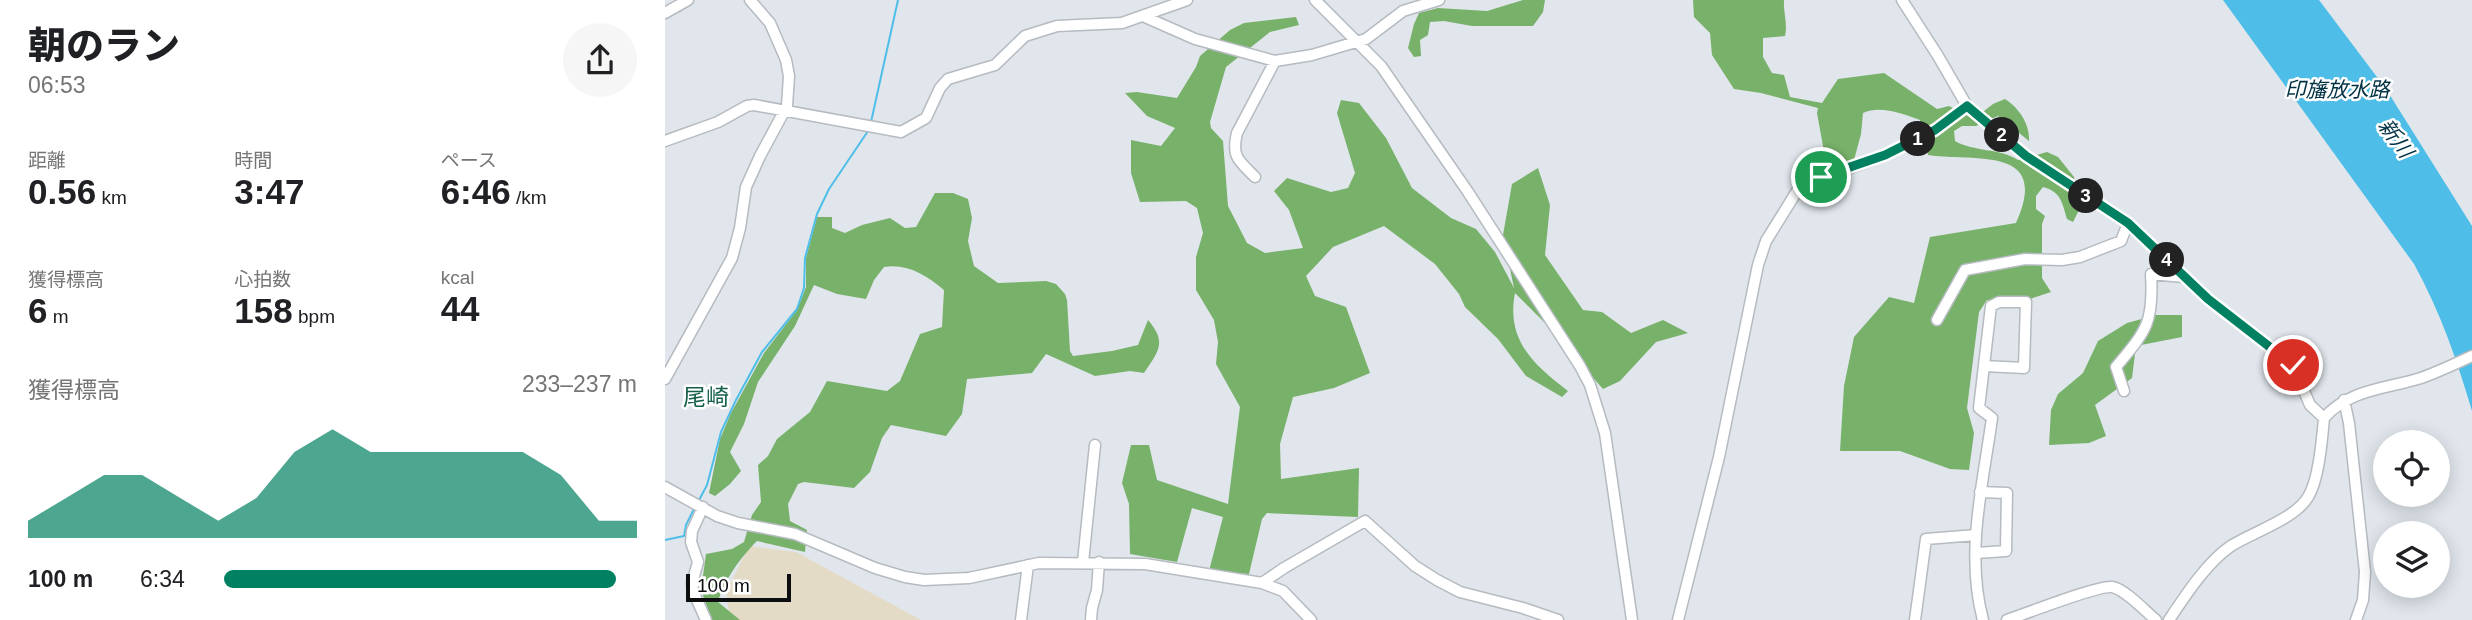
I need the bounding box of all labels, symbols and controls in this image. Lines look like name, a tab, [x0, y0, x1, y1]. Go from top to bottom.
button: share	[563, 23, 637, 97]
text: 朝のラン	[28, 25, 180, 67]
text: 06:53	[28, 72, 86, 98]
water label: 印旛放水路	[2285, 78, 2391, 101]
water label: 新川	[2374, 114, 2419, 163]
pin: 2	[1985, 118, 2019, 152]
pin: 1	[1901, 122, 1935, 156]
text: 2	[1996, 124, 2007, 145]
text: 1	[1912, 128, 1923, 149]
pin	[1791, 147, 1851, 207]
text: 距離	[28, 150, 66, 171]
text: 時間	[234, 150, 272, 171]
text: ペース	[441, 150, 497, 171]
icon: arrive	[1802, 158, 1840, 196]
text: 0.56	[28, 172, 96, 211]
text: 3:47	[234, 172, 304, 211]
text: 6:46	[441, 172, 511, 211]
pin: 3	[2069, 178, 2103, 214]
text: 3	[2080, 185, 2091, 206]
text: km	[96, 187, 127, 208]
text: /km	[511, 187, 547, 208]
pin: 4	[2149, 243, 2185, 278]
text: 4	[2161, 249, 2172, 270]
text: kcal	[441, 267, 474, 288]
text: 獲得標高	[28, 269, 104, 290]
text: 心拍数	[234, 269, 291, 290]
text: 44	[441, 289, 480, 328]
text: 6	[28, 291, 47, 330]
text: 158	[234, 291, 293, 330]
text: m	[47, 306, 69, 327]
text: bpm	[293, 306, 335, 327]
pin	[2263, 335, 2323, 395]
icon: check	[2274, 346, 2312, 384]
text: 233–237 m	[522, 371, 637, 397]
text: 獲得標高	[28, 377, 120, 403]
district label: 尾崎	[683, 384, 729, 410]
map controls	[2373, 430, 2450, 598]
button: locate	[2373, 430, 2450, 507]
button: layers	[2373, 521, 2450, 598]
text: 100 m	[28, 566, 93, 592]
text: 6:34	[140, 566, 185, 592]
scale bar	[686, 571, 791, 603]
text: 100 m	[697, 575, 750, 596]

